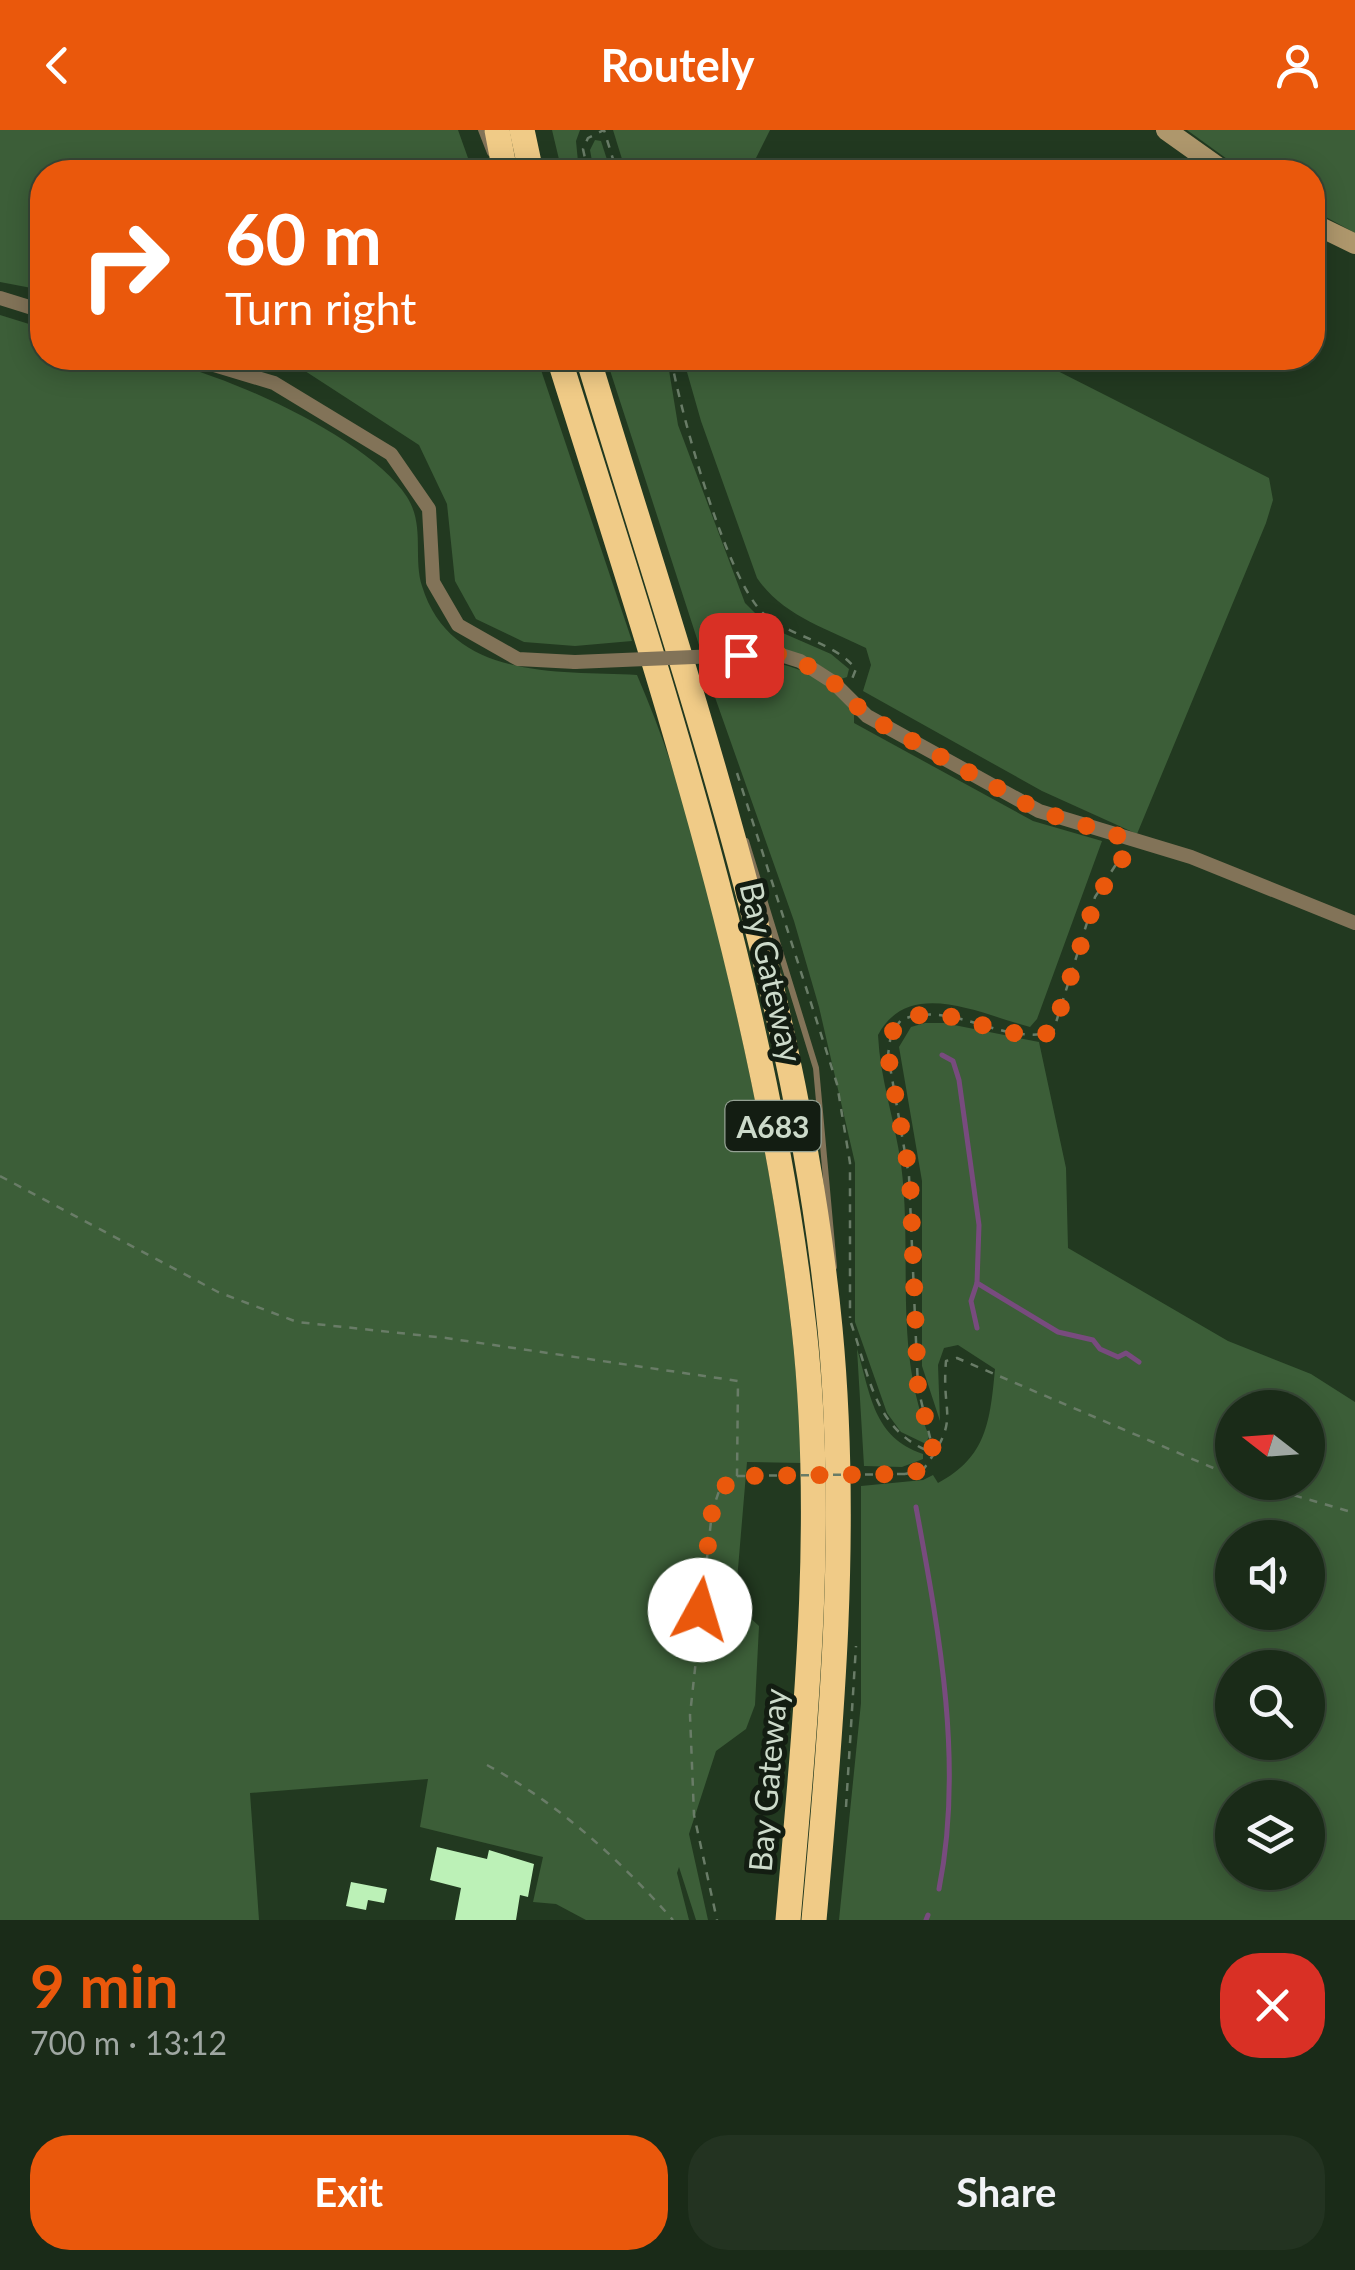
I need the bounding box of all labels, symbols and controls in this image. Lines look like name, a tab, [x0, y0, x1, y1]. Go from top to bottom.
icon: back	[30, 38, 85, 93]
text: Routely	[600, 38, 755, 92]
icon: person	[1270, 38, 1325, 93]
text: 60 m	[225, 196, 382, 280]
icon: right	[60, 200, 190, 330]
text: Turn right	[225, 281, 416, 335]
pin	[699, 613, 784, 698]
icon: arrive	[714, 628, 769, 683]
street label: Bay Gateway	[732, 878, 812, 1066]
road number: A683	[726, 1101, 820, 1151]
north arrow	[1215, 1390, 1325, 1500]
map controls	[1215, 1390, 1325, 1890]
button: sound	[1215, 1520, 1325, 1630]
position arrow	[648, 1558, 752, 1662]
button: search	[1215, 1650, 1325, 1760]
street label: Bay Gateway	[740, 1686, 794, 1873]
button: layers	[1215, 1780, 1325, 1890]
text: 9 min	[30, 1949, 179, 2021]
button: close	[1220, 1953, 1325, 2058]
text: 700 m · 13:12	[30, 2023, 227, 2062]
button: Exit	[30, 2135, 668, 2250]
button: Share	[688, 2135, 1325, 2250]

